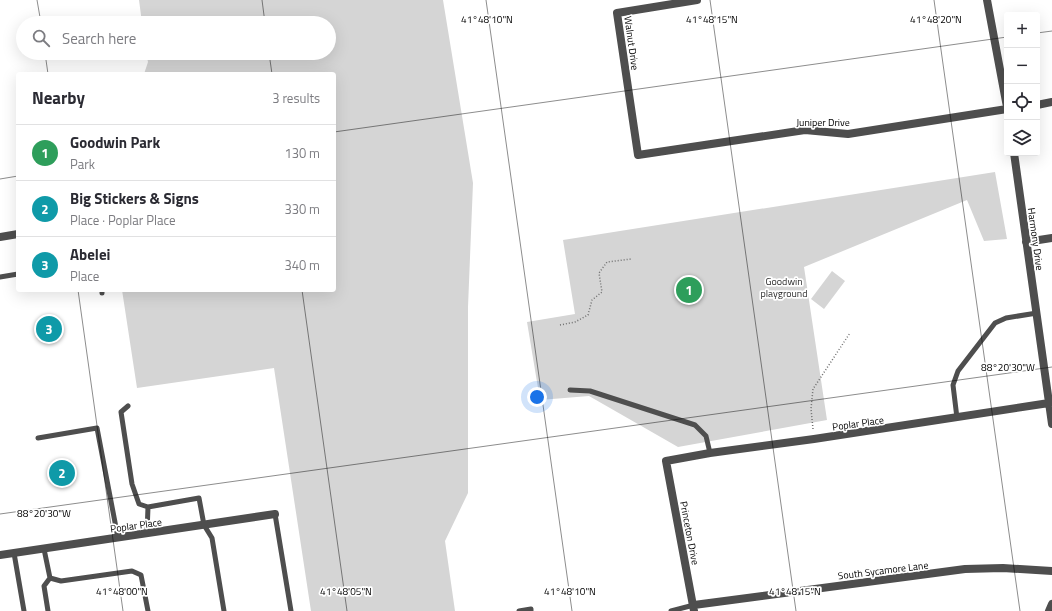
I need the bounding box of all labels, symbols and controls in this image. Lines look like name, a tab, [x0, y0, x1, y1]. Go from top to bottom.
text: 41°48'10"N	[461, 12, 513, 27]
text: 41°48'15"N	[686, 12, 738, 27]
text: 41°48'20"N	[910, 12, 962, 27]
map controls	[1004, 12, 1040, 156]
button: +	[1004, 12, 1040, 48]
street label: Walnut Drive	[620, 15, 643, 71]
search box	[16, 16, 336, 60]
icon: search	[30, 27, 52, 49]
text: Search here	[62, 27, 136, 50]
button: −	[1004, 48, 1040, 84]
button: locate	[1004, 84, 1040, 120]
text: Nearby	[32, 85, 85, 111]
text: 3 results	[272, 88, 320, 108]
street label: Juniper Drive	[796, 115, 850, 130]
button: layers	[1004, 120, 1040, 156]
text: Goodwin Park	[70, 131, 160, 154]
text: 1	[41, 143, 49, 163]
text: 130 m	[284, 143, 320, 163]
text: Park	[70, 154, 95, 174]
text: Big Stickers & Signs	[70, 187, 199, 210]
text: 2	[41, 199, 49, 219]
text: 330 m	[284, 199, 320, 219]
street label: Harmony Drive	[1024, 207, 1047, 271]
text: Place · Poplar Place	[70, 210, 176, 230]
text: Abelei	[70, 243, 110, 266]
text: 3	[41, 255, 49, 275]
text: 340 m	[284, 255, 320, 275]
text: Place	[70, 266, 99, 286]
park label: Goodwin playground	[760, 274, 808, 301]
pin: 1	[676, 275, 702, 305]
pin: 3	[36, 314, 62, 344]
text: 88°20'30"W	[981, 360, 1035, 375]
your location	[527, 387, 547, 407]
street label: Poplar Place	[831, 412, 885, 435]
pin: 2	[49, 458, 75, 488]
street label: Princeton Drive	[676, 500, 703, 566]
text: 88°20'30"W	[17, 506, 71, 521]
street label: Poplar Place	[109, 514, 163, 537]
street label: South Sycamore Lane	[837, 558, 929, 583]
text: 41°48'00"N	[96, 584, 148, 599]
text: 41°48'05"N	[320, 584, 372, 599]
text: 41°48'10"N	[544, 584, 596, 599]
text: 41°48'15"N	[769, 584, 821, 599]

